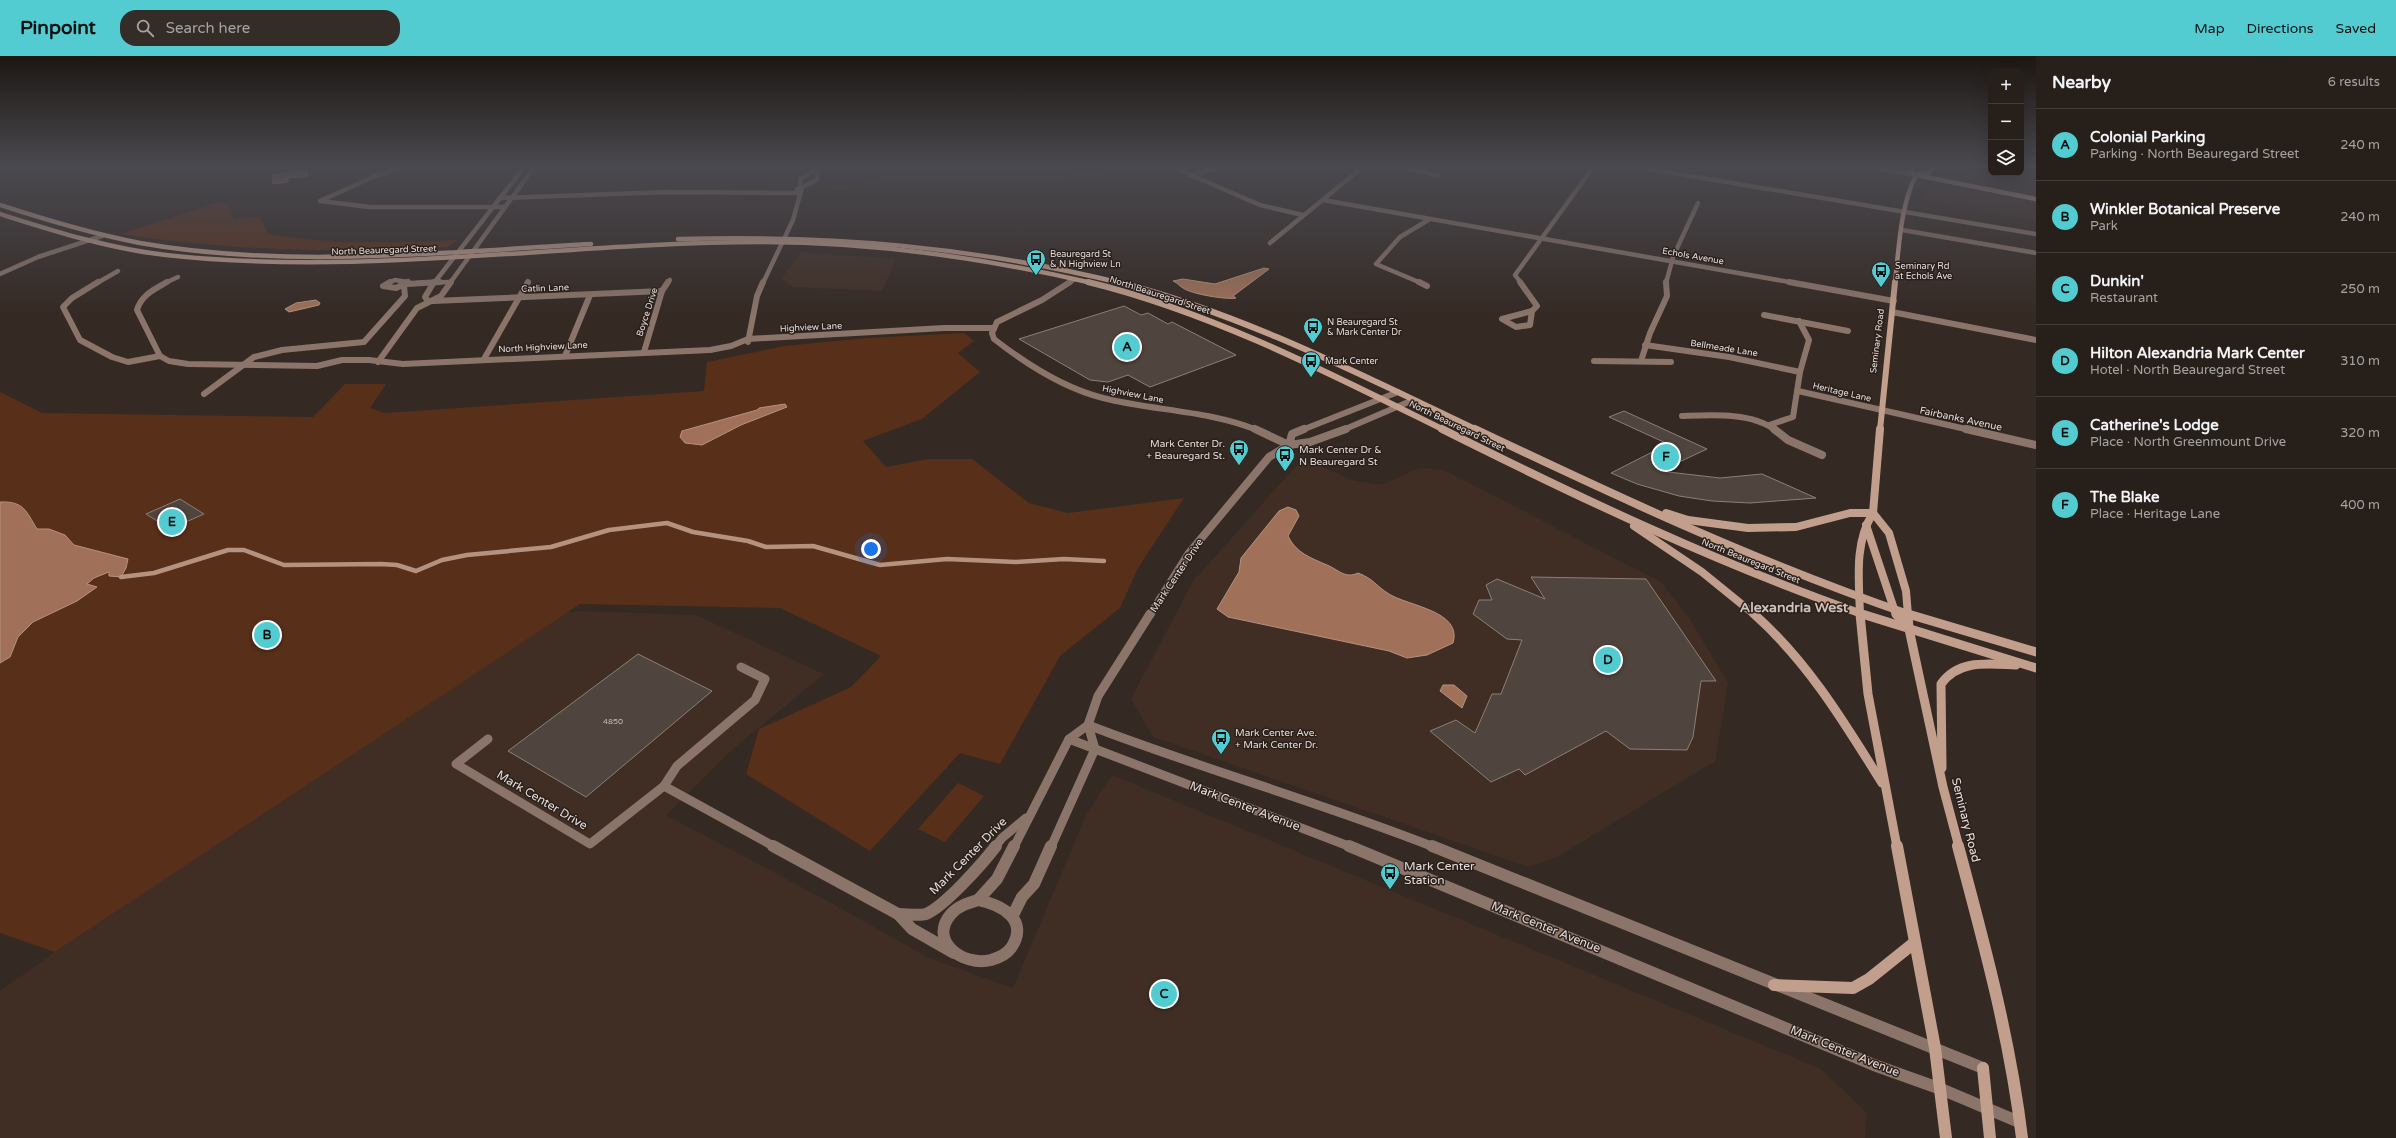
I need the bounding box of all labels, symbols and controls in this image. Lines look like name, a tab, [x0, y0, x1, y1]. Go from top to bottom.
search box	[120, 10, 400, 46]
text: Pinpoint	[20, 17, 96, 39]
icon: search	[134, 17, 156, 39]
text: Search here	[166, 19, 250, 37]
text: Map	[2194, 20, 2225, 37]
text: Directions	[2247, 20, 2314, 37]
text: Saved	[2336, 20, 2376, 37]
map controls	[1988, 68, 2024, 176]
button: +	[1988, 68, 2024, 104]
text: Nearby	[2052, 72, 2111, 93]
text: 6 results	[2328, 74, 2380, 90]
button: −	[1988, 104, 2024, 140]
text: Colonial Parking	[2090, 128, 2205, 146]
text: A	[2060, 137, 2070, 153]
text: 240 m	[2340, 137, 2380, 153]
button: layers	[1988, 140, 2024, 176]
text: Parking · North Beauregard Street	[2090, 146, 2299, 162]
text: Winkler Botanical Preserve	[2090, 200, 2280, 218]
text: B	[2060, 209, 2070, 225]
text: 240 m	[2340, 209, 2380, 225]
text: Park	[2090, 218, 2118, 234]
street label: North Beauregard Street	[331, 243, 437, 258]
street label: Echols Avenue	[1661, 246, 1725, 267]
bus stop icon: Beauregard St & N Highview Ln	[1025, 248, 1047, 276]
place label: Beauregard St & N Highview Ln	[1050, 249, 1121, 270]
bus stop icon: Seminary Rd at Echols Ave	[1870, 260, 1892, 288]
place label: Seminary Rd at Echols Ave	[1895, 261, 1952, 282]
text: Dunkin'	[2090, 272, 2144, 290]
street label: North Beauregard Street	[1108, 274, 1212, 317]
text: C	[2060, 281, 2070, 297]
text: 250 m	[2340, 281, 2380, 297]
street label: Catlin Lane	[521, 282, 569, 295]
street label: Boyce Drive	[634, 286, 661, 338]
text: Restaurant	[2090, 290, 2158, 306]
street label: Seminary Road	[1868, 308, 1887, 374]
bus stop icon: N Beauregard St & Mark Center Dr	[1302, 316, 1324, 344]
place label: N Beauregard St & Mark Center Dr	[1327, 317, 1402, 338]
street label: Highview Lane	[780, 320, 842, 335]
pin: A	[1114, 332, 1140, 362]
street label: Bellmeade Lane	[1689, 338, 1758, 359]
street label: North Highview Lane	[498, 340, 588, 355]
text: Hilton Alexandria Mark Center	[2090, 344, 2305, 362]
bus stop icon: Mark Center	[1300, 350, 1322, 378]
text: D	[2060, 353, 2070, 369]
text: 310 m	[2340, 353, 2380, 369]
place label: Mark Center	[1325, 356, 1378, 367]
text: Hotel · North Beauregard Street	[2090, 362, 2285, 378]
street label: Heritage Lane	[1811, 380, 1872, 405]
street label: Highview Lane	[1101, 383, 1165, 406]
street label: North Beauregard Street	[1407, 398, 1507, 455]
street label: Fairbanks Avenue	[1919, 404, 2003, 434]
text: Catherine's Lodge	[2090, 416, 2219, 434]
text: E	[2061, 425, 2069, 441]
text: 320 m	[2340, 425, 2380, 441]
text: Place · North Greenmount Drive	[2090, 434, 2286, 450]
place label: Mark Center Dr. + Beauregard St.	[1146, 438, 1225, 462]
bus stop icon: Mark Center Dr. + Beauregard St.	[1228, 438, 1250, 466]
pin: F	[1653, 442, 1679, 472]
bus stop icon: Mark Center Dr & N Beauregard St	[1274, 444, 1296, 472]
place label: Mark Center Dr & N Beauregard St	[1299, 444, 1382, 468]
text: The Blake	[2090, 488, 2160, 506]
text: F	[2061, 497, 2069, 513]
text: 400 m	[2340, 497, 2380, 513]
text: Place · Heritage Lane	[2090, 506, 2220, 522]
pin: E	[159, 507, 185, 537]
street label: Mark Center Drive	[1148, 536, 1206, 615]
street label: North Beauregard Street	[1700, 537, 1802, 586]
your location	[861, 539, 881, 559]
district label: Alexandria West	[1740, 599, 1849, 616]
pin: B	[254, 620, 280, 650]
pin: D	[1595, 645, 1621, 675]
house number: 4850	[603, 717, 623, 726]
bus stop icon: Mark Center Ave. + Mark Center Dr.	[1210, 727, 1232, 755]
place label: Mark Center Ave. + Mark Center Dr.	[1235, 727, 1318, 751]
street label: Mark Center Drive	[494, 767, 590, 833]
street label: Seminary Road	[1949, 776, 1983, 864]
street label: Mark Center Avenue	[1188, 779, 1302, 834]
street label: Mark Center Drive	[927, 814, 1010, 897]
place label: Mark Center Station	[1404, 859, 1475, 887]
bus stop icon: Mark Center Station	[1379, 862, 1401, 890]
street label: Mark Center Avenue	[1489, 899, 1603, 955]
pin: C	[1151, 979, 1177, 1009]
street label: Mark Center Avenue	[1788, 1023, 1902, 1079]

